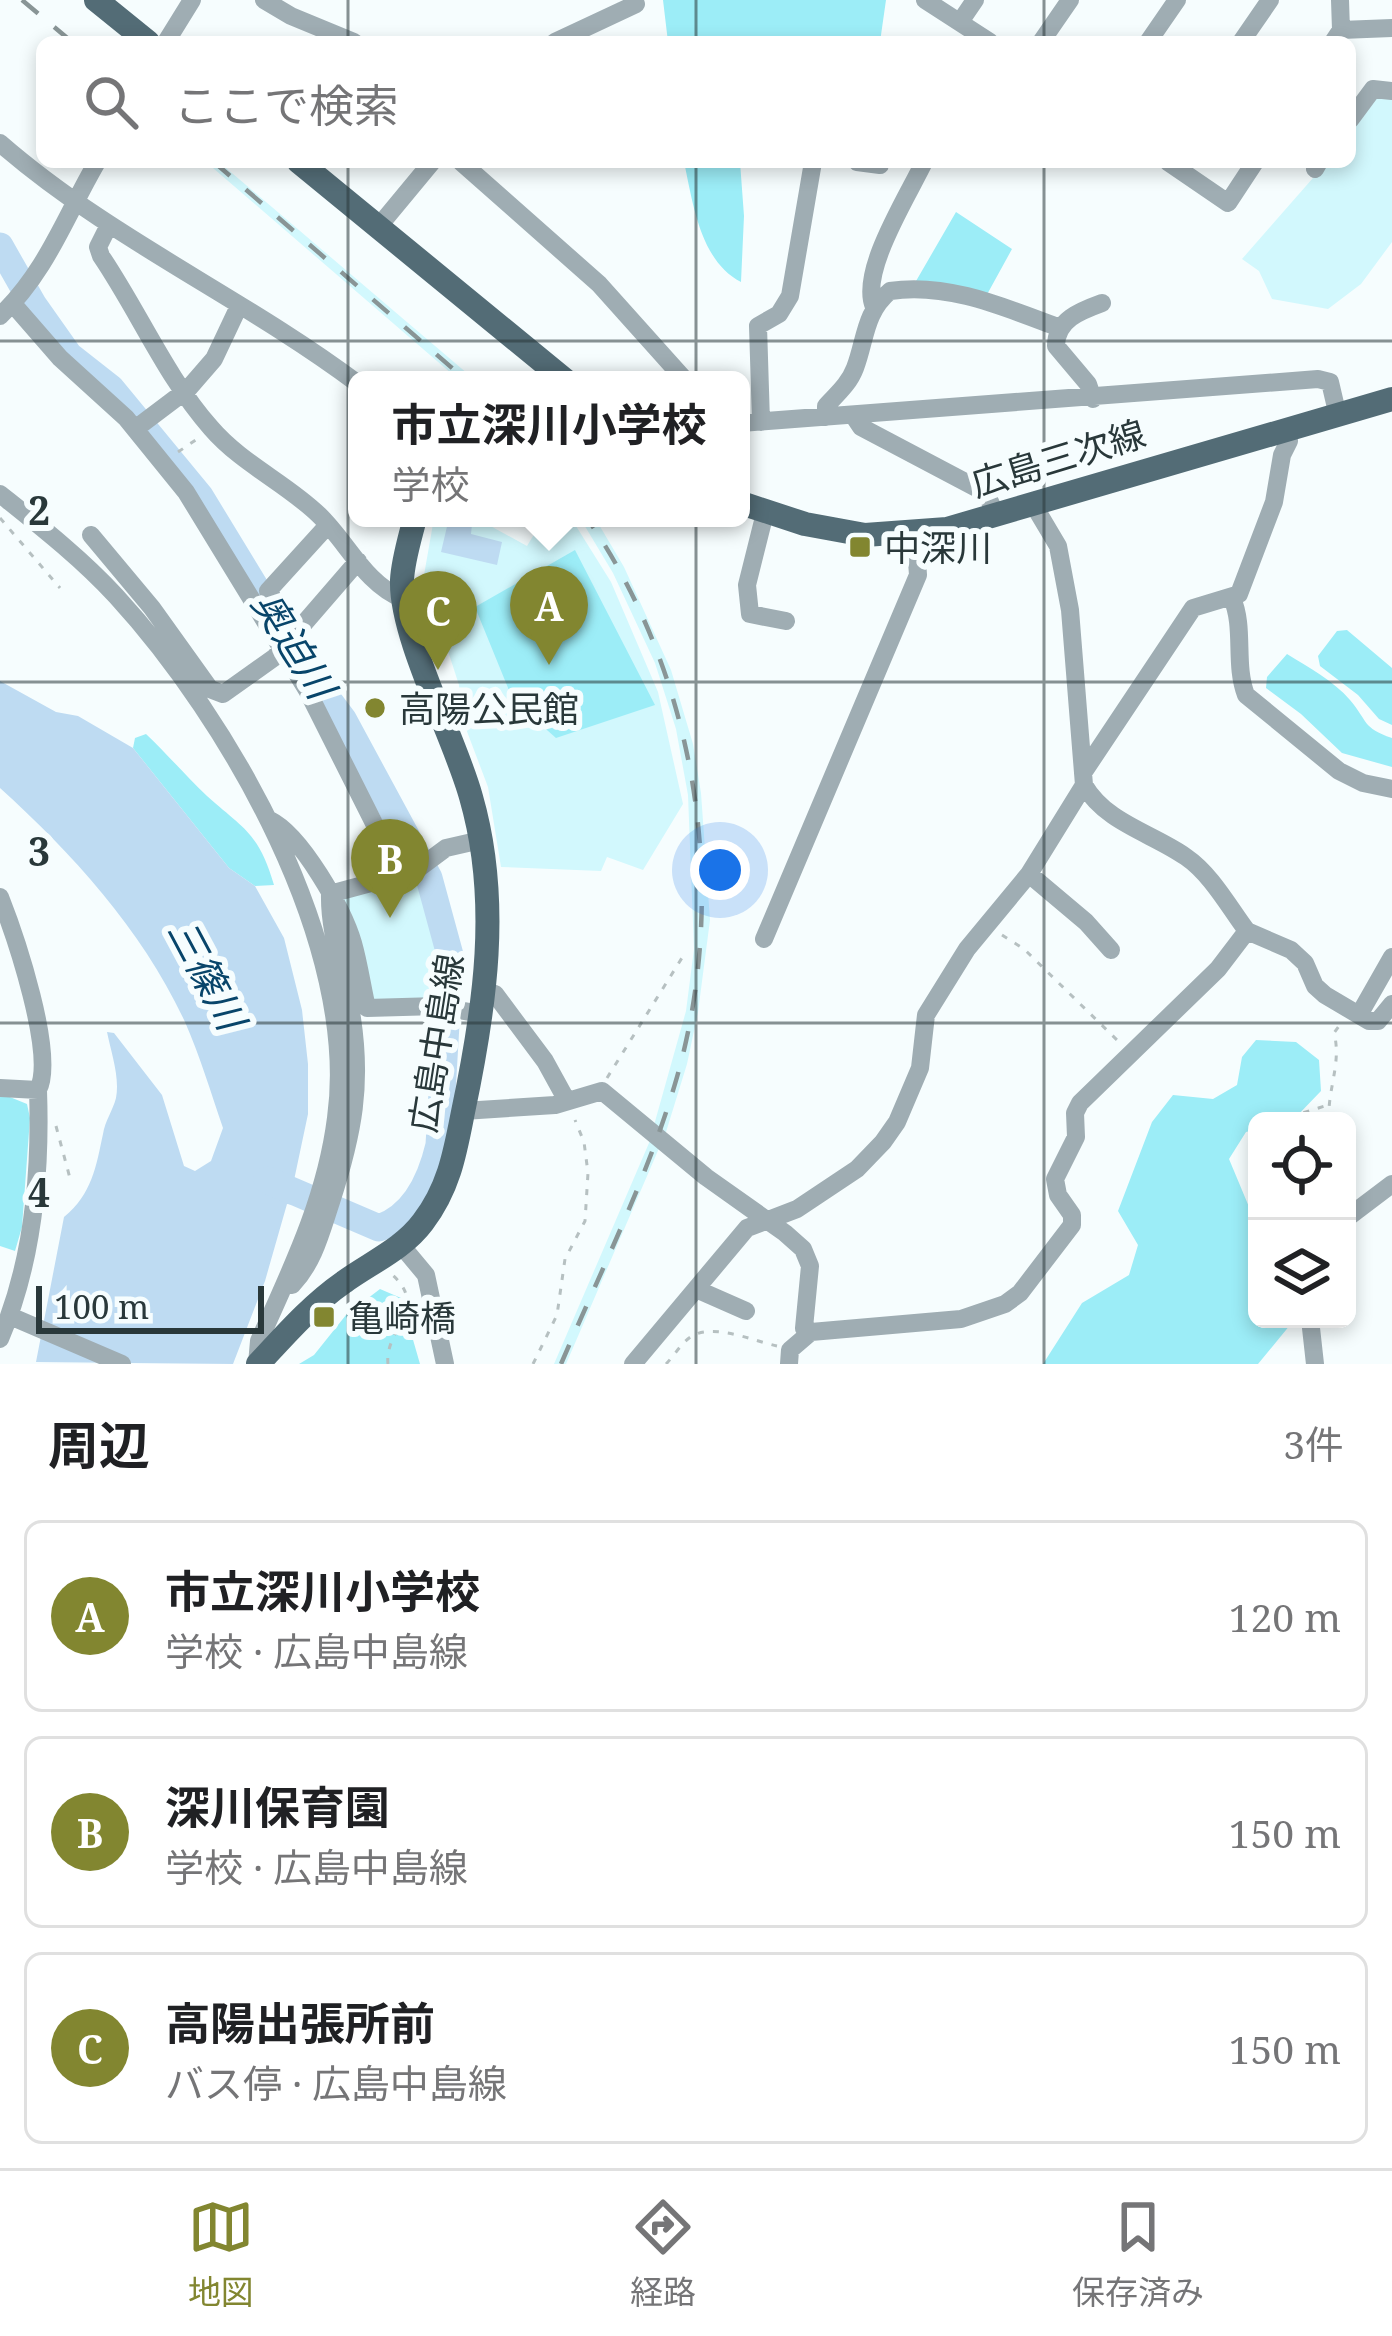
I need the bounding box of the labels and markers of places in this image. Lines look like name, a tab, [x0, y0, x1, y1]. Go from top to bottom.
place label: 中深川	[884, 523, 992, 572]
marker: 中深川	[847, 534, 873, 560]
pin: A	[510, 566, 588, 665]
pin: C	[399, 571, 477, 670]
place label: 高陽公民館	[399, 684, 579, 733]
marker: 高陽公民館	[362, 695, 388, 721]
pin: B	[351, 819, 429, 918]
place label: 亀崎橋	[348, 1293, 456, 1342]
marker: 亀崎橋	[311, 1304, 337, 1330]

